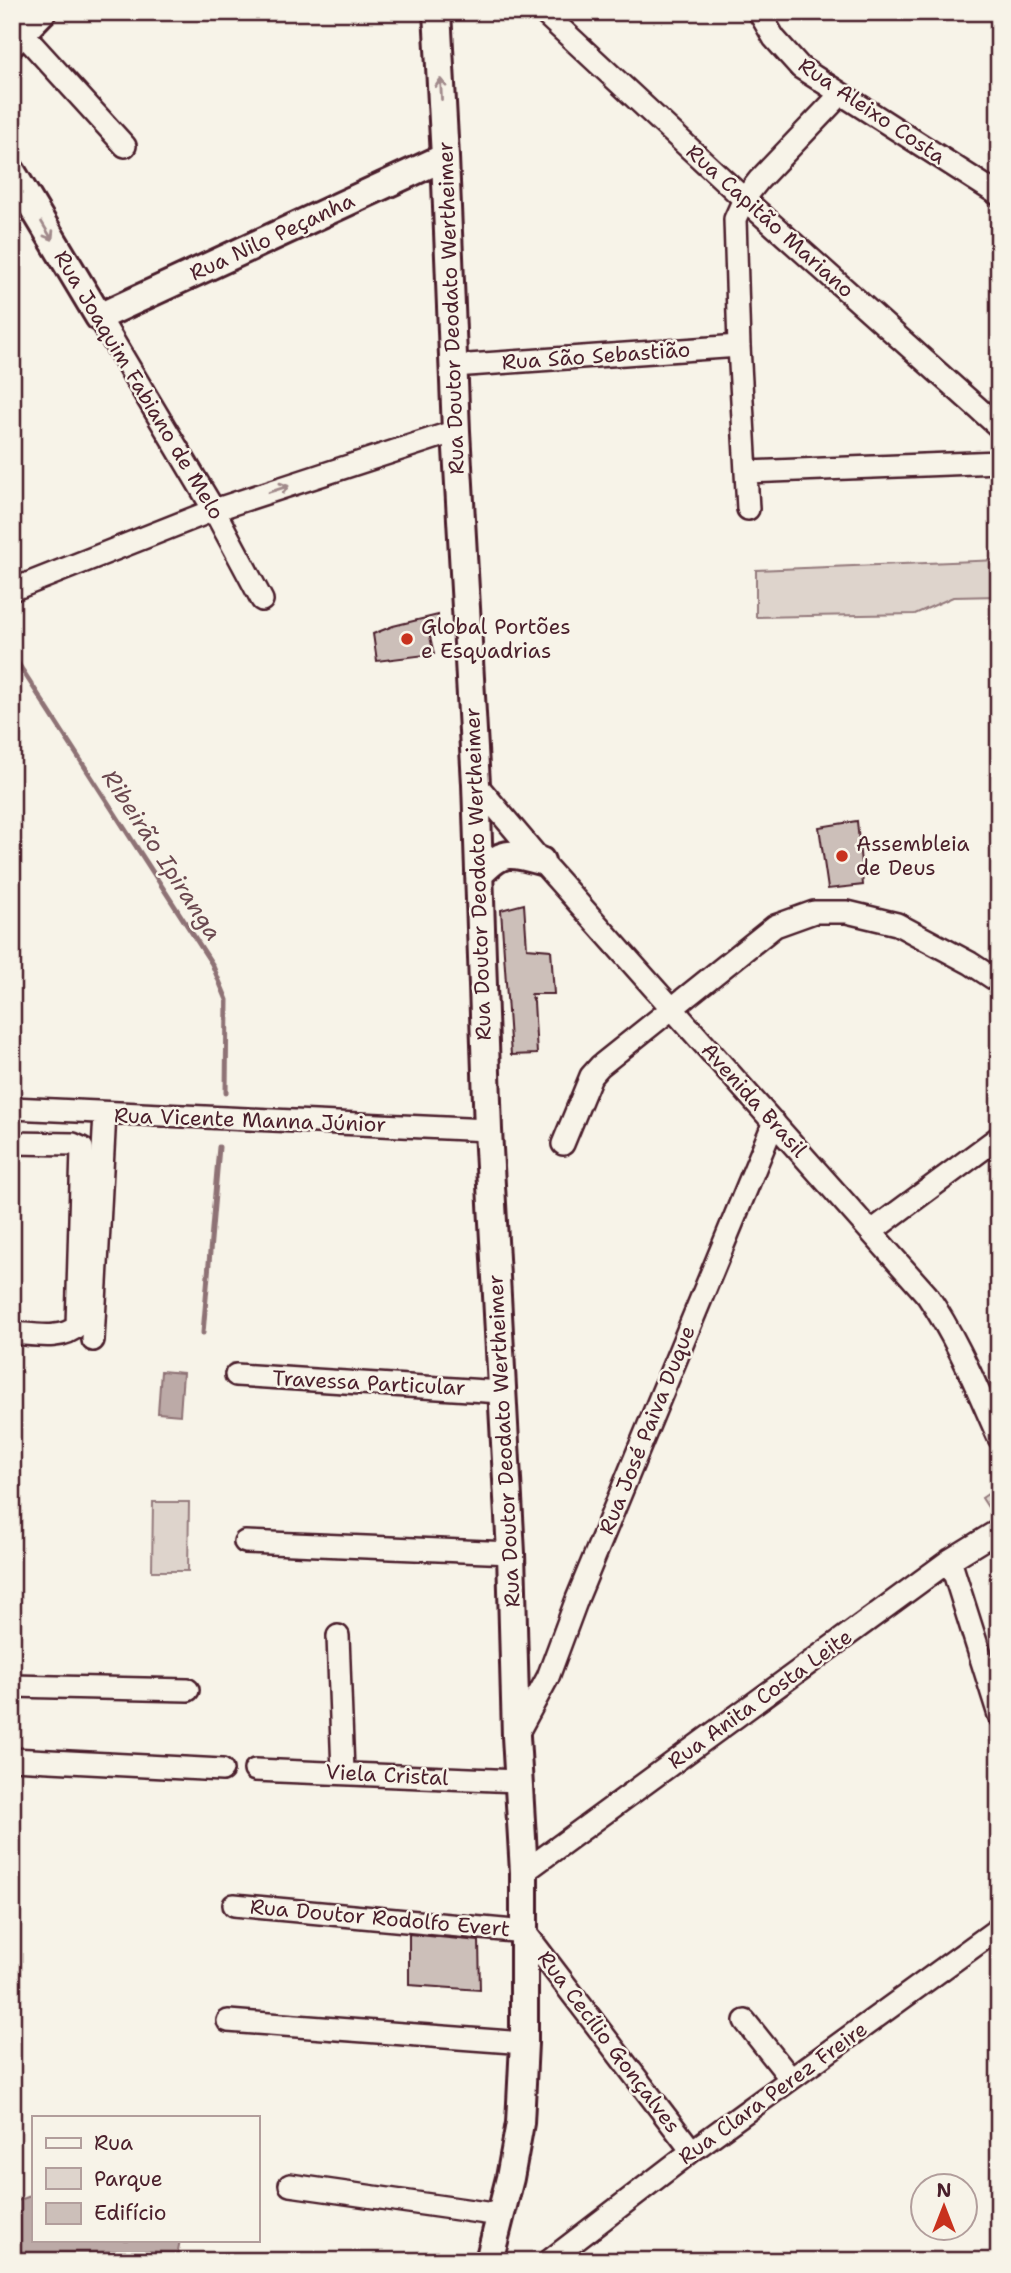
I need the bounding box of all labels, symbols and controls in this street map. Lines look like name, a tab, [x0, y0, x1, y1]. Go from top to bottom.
street label: Rua Aleixo Costa	[793, 51, 951, 171]
one-way arrow	[434, 78, 447, 100]
street label: Rua Capitão Mariano	[680, 138, 860, 304]
street label: Rua Doutor Deodato Wertheimer	[431, 141, 471, 475]
street label: Rua Nilo Peçanha	[185, 187, 359, 287]
one-way arrow	[41, 220, 55, 240]
street label: Rua Joaquim Fabiano de Melo	[47, 245, 231, 525]
street label: Rua São Sebastião	[501, 335, 691, 377]
one-way arrow	[268, 482, 290, 494]
place label: Global Portões e Esquadrias	[421, 613, 571, 665]
marker: Global Portões e Esquadrias	[399, 631, 415, 647]
street label: Rua Doutor Deodato Wertheimer	[458, 707, 498, 1041]
water label: Ribeirão Ipiranga	[95, 764, 229, 946]
place label: Assembleia de Deus	[856, 830, 970, 882]
marker: Assembleia de Deus	[834, 848, 850, 864]
street label: Avenida Brasil	[695, 1037, 813, 1164]
street label: Rua Vicente Manna Júnior	[113, 1101, 387, 1139]
street label: Rua Doutor Deodato Wertheimer	[481, 1274, 527, 1608]
street label: Rua José Paiva Duque	[592, 1321, 702, 1539]
street label: Travessa Particular	[272, 1364, 466, 1402]
street label: Rua Anita Costa Leite	[662, 1623, 858, 1775]
street label: Viela Cristal	[325, 1758, 450, 1792]
street label: Rua Doutor Rodolfo Evert	[249, 1893, 511, 1943]
street label: Rua Cecílio Gonçalves	[531, 1945, 687, 2139]
street label: Rua Clara Perez Freire	[673, 2015, 873, 2171]
legend	[32, 2116, 259, 2242]
text: Rua	[94, 2129, 133, 2157]
text: Parque	[94, 2165, 163, 2193]
north arrow	[909, 2172, 979, 2242]
text: N	[936, 2178, 952, 2203]
text: Edifício	[94, 2199, 166, 2227]

